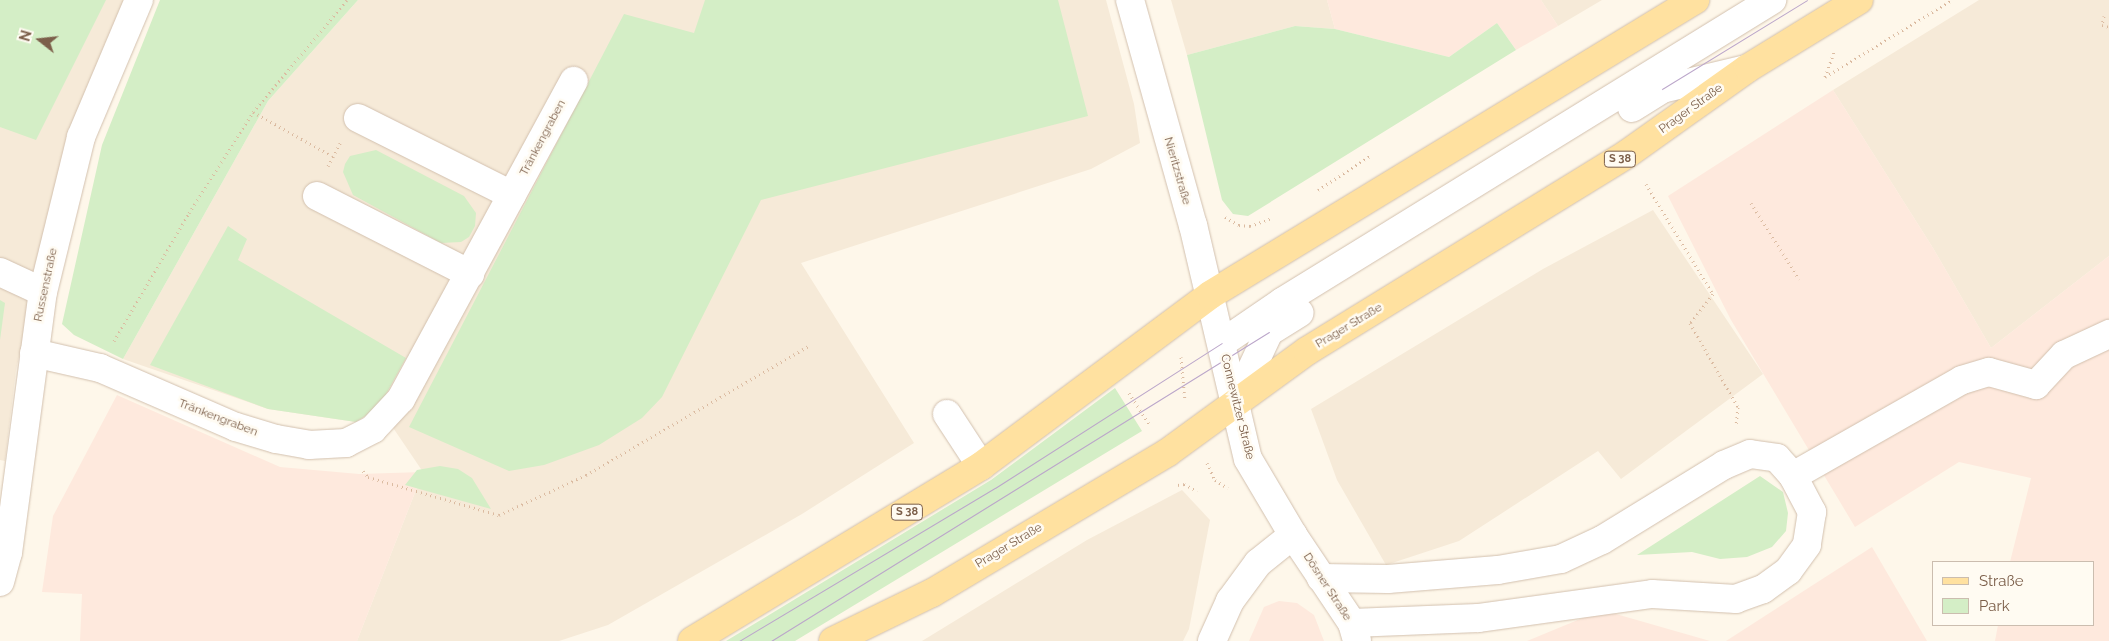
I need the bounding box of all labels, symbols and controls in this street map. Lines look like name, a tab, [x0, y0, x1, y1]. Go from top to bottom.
north arrow	[15, 15, 65, 65]
text: N	[16, 29, 35, 43]
street label: Prager Straße	[1656, 81, 1726, 137]
street label: Tränkengraben	[517, 98, 569, 178]
street label: Nieritzstraße	[1160, 135, 1194, 207]
road number: S 38	[1604, 150, 1636, 168]
street label: Russenstraße	[31, 247, 61, 323]
street label: Prager Straße	[1313, 300, 1385, 352]
street label: Connewitzer Straße	[1217, 353, 1257, 461]
street label: Tränkengraben	[176, 396, 260, 440]
road number: S 38	[891, 504, 923, 520]
street label: Prager Straße	[973, 520, 1045, 572]
street label: Dösner Straße	[1300, 550, 1354, 624]
legend	[1932, 561, 2094, 626]
text: Straße	[1979, 572, 2023, 590]
text: Park	[1979, 597, 2010, 615]

